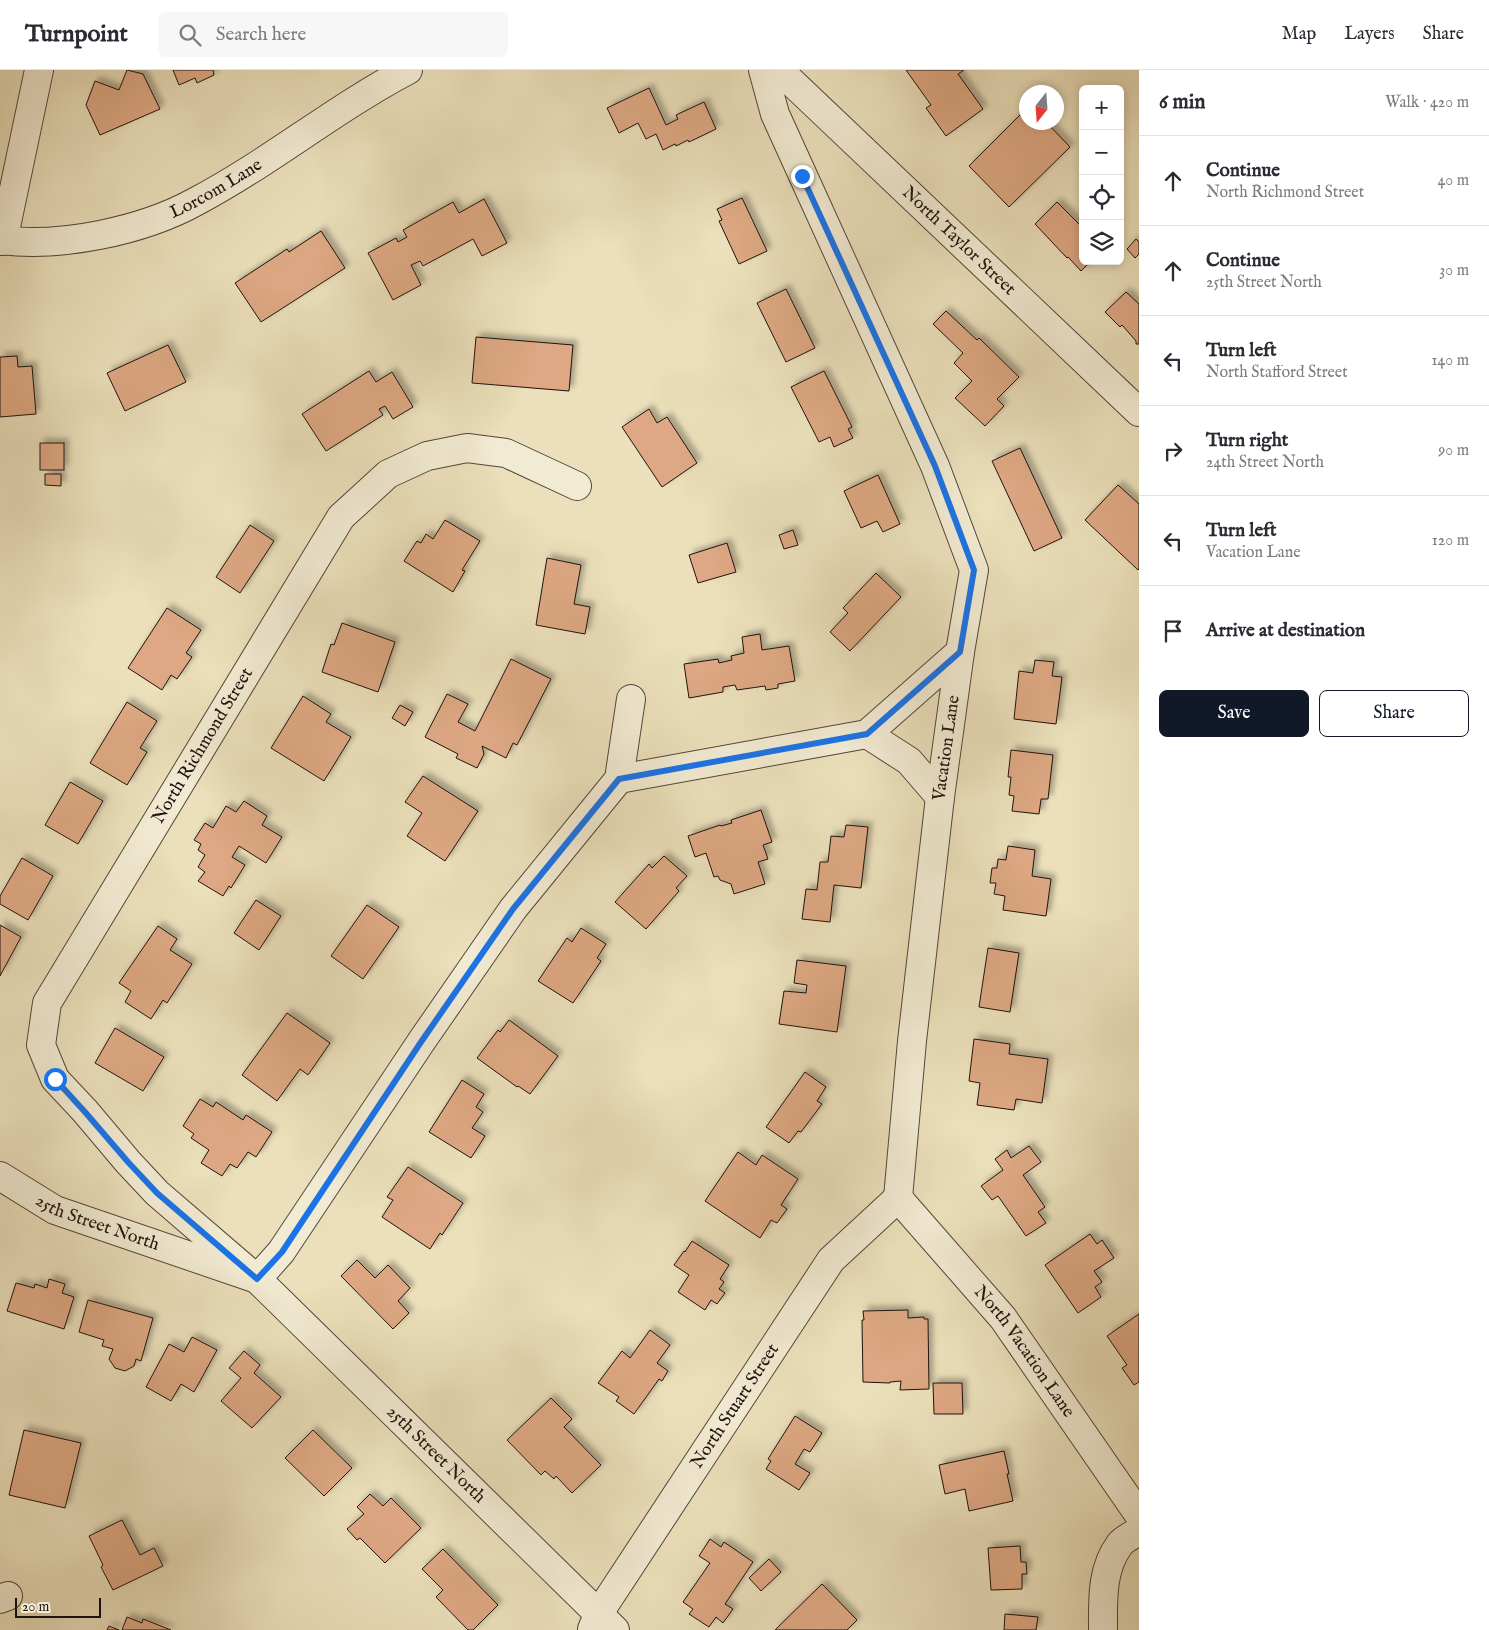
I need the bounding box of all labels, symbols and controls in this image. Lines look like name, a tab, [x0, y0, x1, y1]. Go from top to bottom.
search box	[158, 12, 508, 57]
text: Turnpoint	[25, 19, 128, 50]
icon: search	[176, 21, 204, 49]
text: Search here	[216, 23, 306, 47]
text: Map	[1282, 23, 1316, 46]
text: Layers	[1344, 23, 1395, 46]
text: Share	[1423, 23, 1464, 46]
north arrow	[1019, 85, 1064, 130]
map controls	[1079, 85, 1124, 265]
button: +	[1079, 85, 1124, 130]
text: 6 min	[1159, 89, 1205, 116]
text: Walk · 420 m	[1385, 93, 1469, 113]
button: −	[1079, 130, 1124, 175]
street label: Lorcom Lane	[166, 154, 267, 224]
text: Continue	[1206, 159, 1280, 183]
route end	[791, 165, 814, 188]
icon: ahead	[1159, 167, 1187, 195]
text: 40 m	[1437, 171, 1469, 191]
button: locate	[1079, 175, 1124, 220]
street label: North Taylor Street	[897, 181, 1021, 300]
text: North Richmond Street	[1206, 183, 1364, 203]
button: layers	[1079, 220, 1124, 265]
text: Continue	[1206, 249, 1280, 273]
icon: ahead	[1159, 257, 1187, 285]
text: 30 m	[1439, 261, 1469, 281]
text: 25th Street North	[1206, 273, 1322, 293]
text: Turn left	[1206, 339, 1277, 363]
icon: left	[1159, 347, 1187, 375]
text: 140 m	[1431, 351, 1469, 371]
text: North Stafford Street	[1206, 363, 1348, 383]
text: Turn right	[1206, 429, 1288, 453]
icon: right	[1159, 437, 1187, 465]
text: 90 m	[1438, 441, 1469, 461]
text: 24th Street North	[1206, 453, 1324, 473]
text: Turn left	[1206, 519, 1277, 543]
icon: left	[1159, 527, 1187, 555]
text: 120 m	[1432, 531, 1469, 551]
text: Vacation Lane	[1206, 543, 1301, 563]
icon: arrive	[1159, 617, 1187, 645]
text: Arrive at destination	[1206, 619, 1365, 643]
street label: North Richmond Street	[147, 664, 259, 828]
button: Save	[1159, 690, 1309, 737]
button: Share	[1319, 690, 1469, 737]
street label: Vacation Lane	[928, 694, 966, 803]
route start	[44, 1068, 67, 1091]
street label: 25th Street North	[31, 1189, 163, 1256]
street label: North Vacation Lane	[969, 1281, 1080, 1422]
street label: North Stuart Street	[685, 1339, 784, 1473]
street label: 25th Street North	[381, 1401, 491, 1509]
scale bar	[15, 1595, 101, 1618]
text: 20 m	[22, 1598, 49, 1616]

